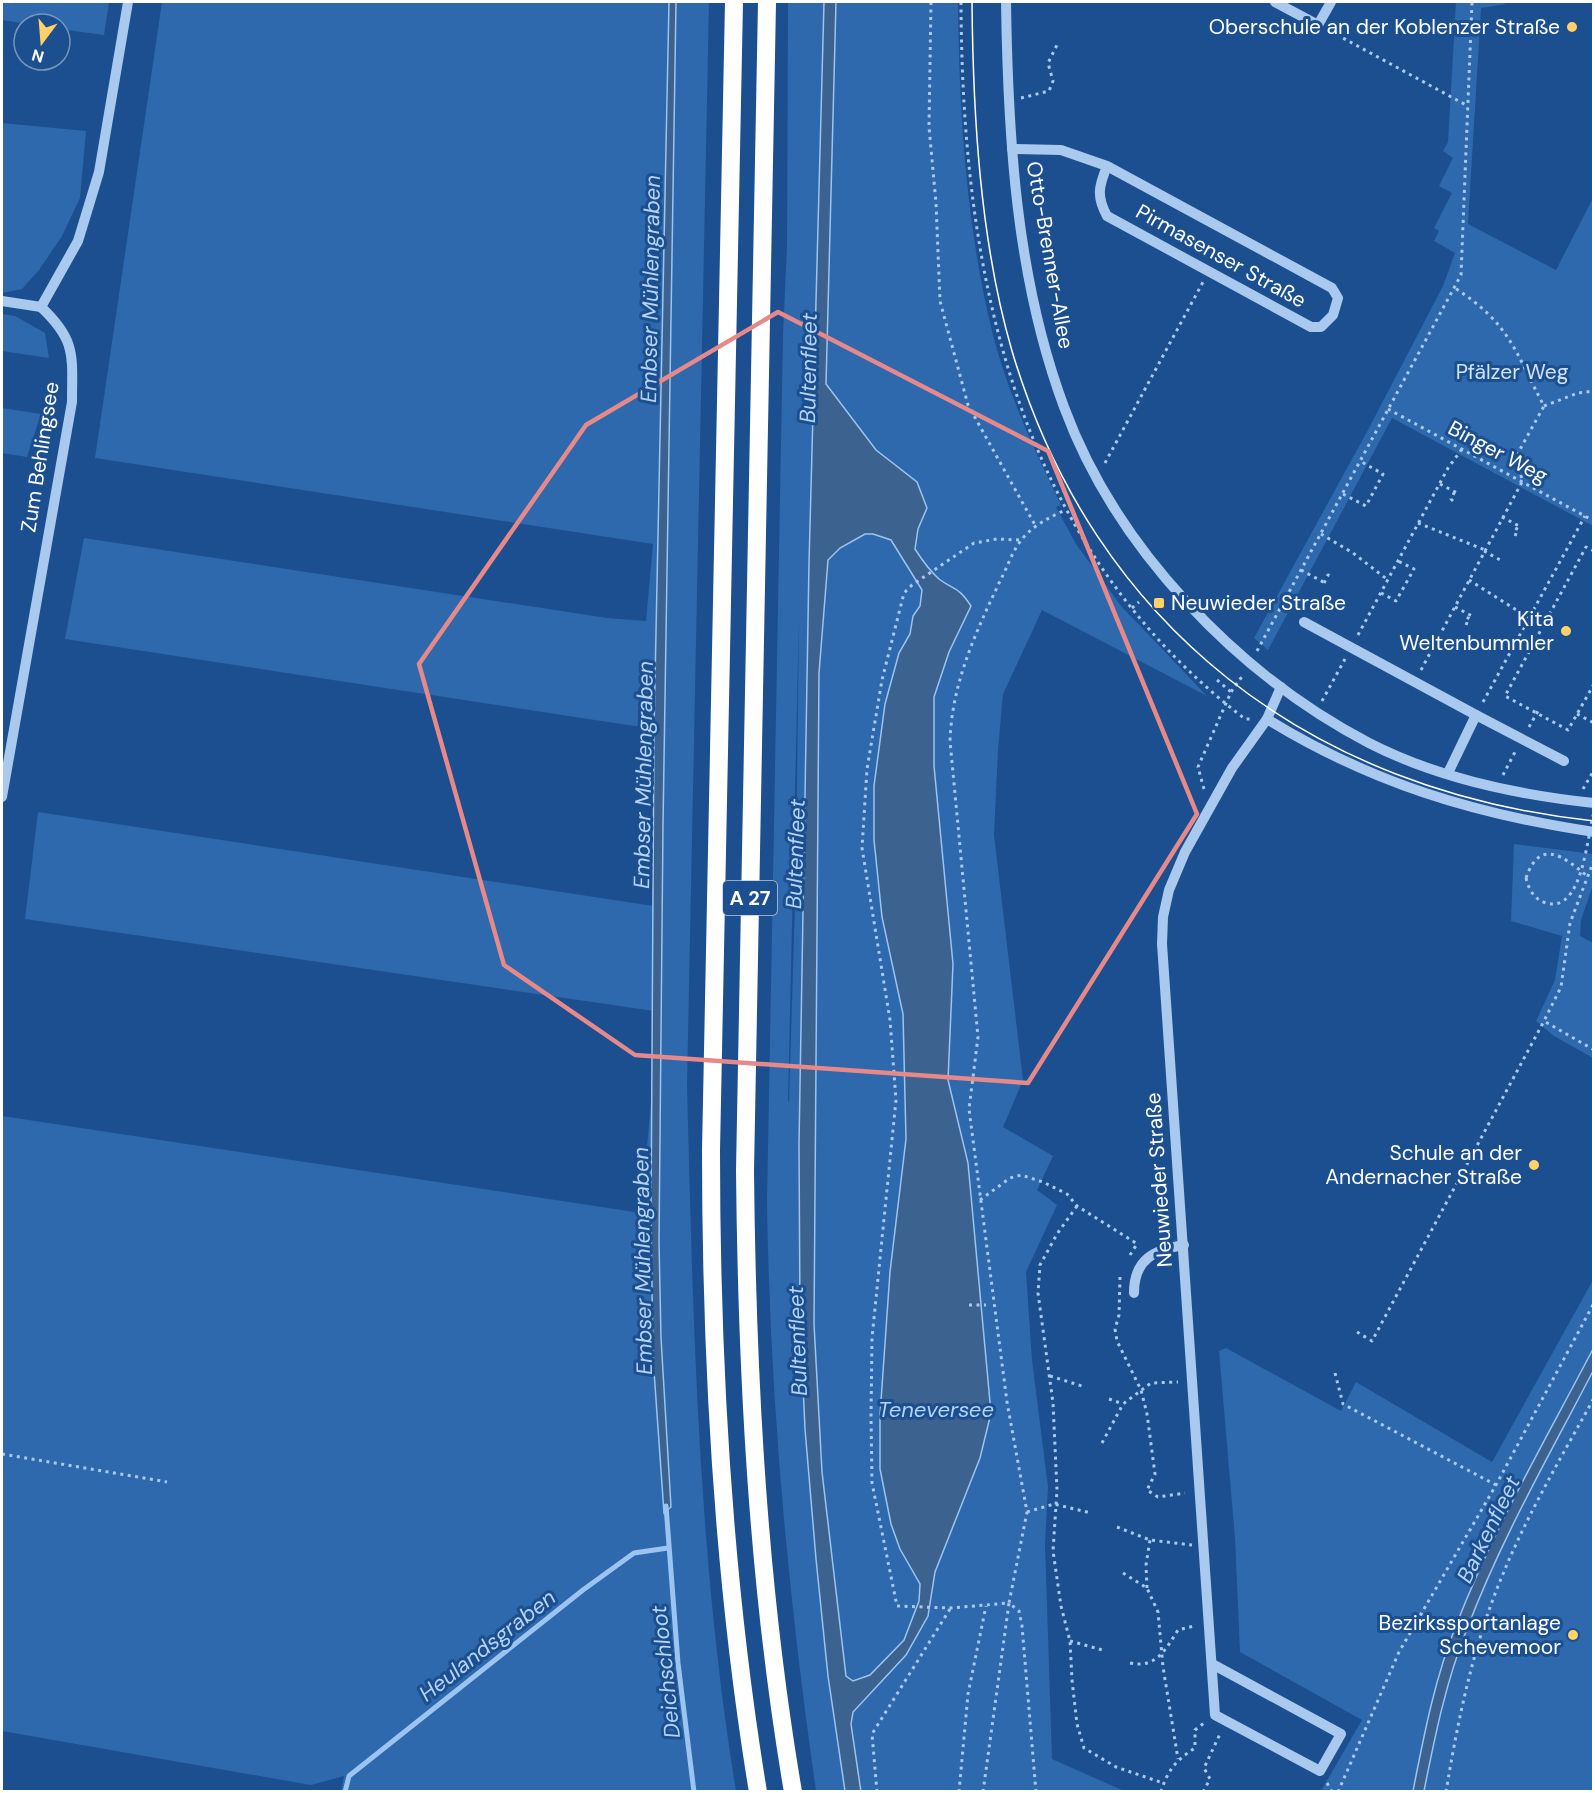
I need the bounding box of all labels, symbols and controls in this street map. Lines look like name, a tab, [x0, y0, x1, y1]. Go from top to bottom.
north arrow	[12, 12, 72, 72]
place label: Oberschule an der Koblenzer Straße	[1209, 13, 1560, 41]
marker: Oberschule an der Koblenzer Straße	[1565, 20, 1579, 34]
text: N	[29, 44, 47, 68]
street label: Otto-Brenner-Allee	[1020, 159, 1080, 351]
water label: Embser Mühlengraben	[634, 175, 667, 403]
street label: Pirmasenser Straße	[1131, 198, 1311, 314]
water label: Bultenfleet	[793, 312, 824, 423]
park label: Pfälzer Weg	[1456, 358, 1569, 386]
street label: Zum Behlingsee	[14, 380, 66, 534]
street label: Binger Weg	[1443, 414, 1553, 490]
place label: Neuwieder Straße	[1171, 589, 1346, 617]
marker: Neuwieder Straße	[1152, 596, 1166, 610]
place label: Kita Weltenbummler	[1399, 605, 1554, 657]
marker: Kita Weltenbummler	[1559, 624, 1573, 638]
water label: Embser Mühlengraben	[627, 661, 660, 889]
water label: Bultenfleet	[779, 798, 812, 910]
road number: A 27	[723, 881, 777, 915]
street label: Neuwieder Straße	[1139, 1092, 1179, 1268]
place label: Schule an der Andernacher Straße	[1325, 1139, 1522, 1191]
water label: Embser Mühlengraben	[626, 1147, 659, 1375]
marker: Schule an der Andernacher Straße	[1527, 1158, 1541, 1172]
water label: Bultenfleet	[781, 1285, 814, 1397]
water label: Teneversee	[878, 1395, 994, 1424]
water label: Barkenfleet	[1450, 1471, 1527, 1587]
water label: Heulandsgraben	[413, 1583, 562, 1708]
water label: Deichschloot	[644, 1603, 687, 1740]
place label: Bezirkssportanlage Schevemoor	[1379, 1609, 1561, 1661]
marker: Bezirkssportanlage Schevemoor	[1566, 1628, 1580, 1642]

